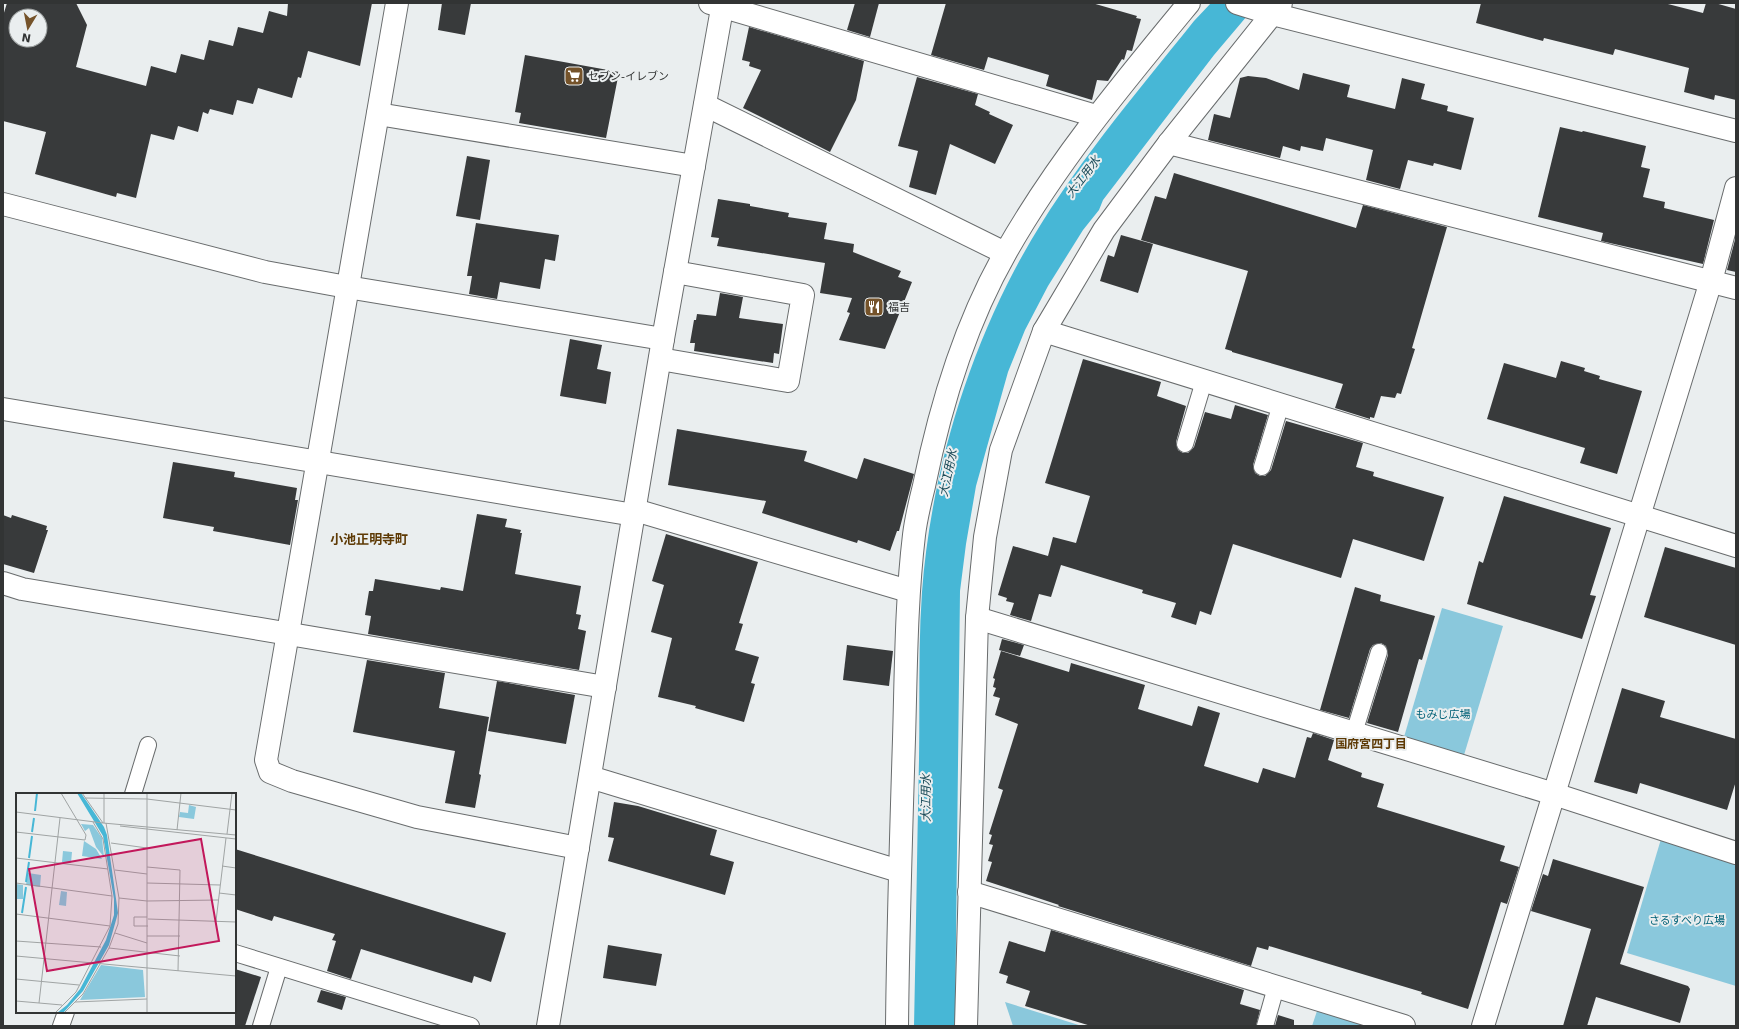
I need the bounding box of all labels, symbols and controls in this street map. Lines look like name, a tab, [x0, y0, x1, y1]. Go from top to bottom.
north arrow	[8, 8, 48, 48]
text: N	[21, 30, 32, 45]
supermarket icon: セブン-イレブン	[563, 65, 585, 87]
place label: セブン-イレブン	[588, 70, 669, 83]
water label: 大江用水	[1063, 152, 1104, 200]
restaurant icon: 福吉	[863, 296, 885, 318]
place label: 福吉	[888, 301, 910, 314]
water label: 大江用水	[936, 446, 960, 498]
district label: 小池正明寺町	[330, 532, 408, 547]
park label: もみじ広場	[1416, 708, 1471, 721]
district label: 国府宮四丁目	[1335, 737, 1407, 751]
water label: 大江用水	[919, 772, 933, 822]
inset map	[16, 793, 236, 1013]
park label: さるすべり広場	[1649, 914, 1725, 927]

